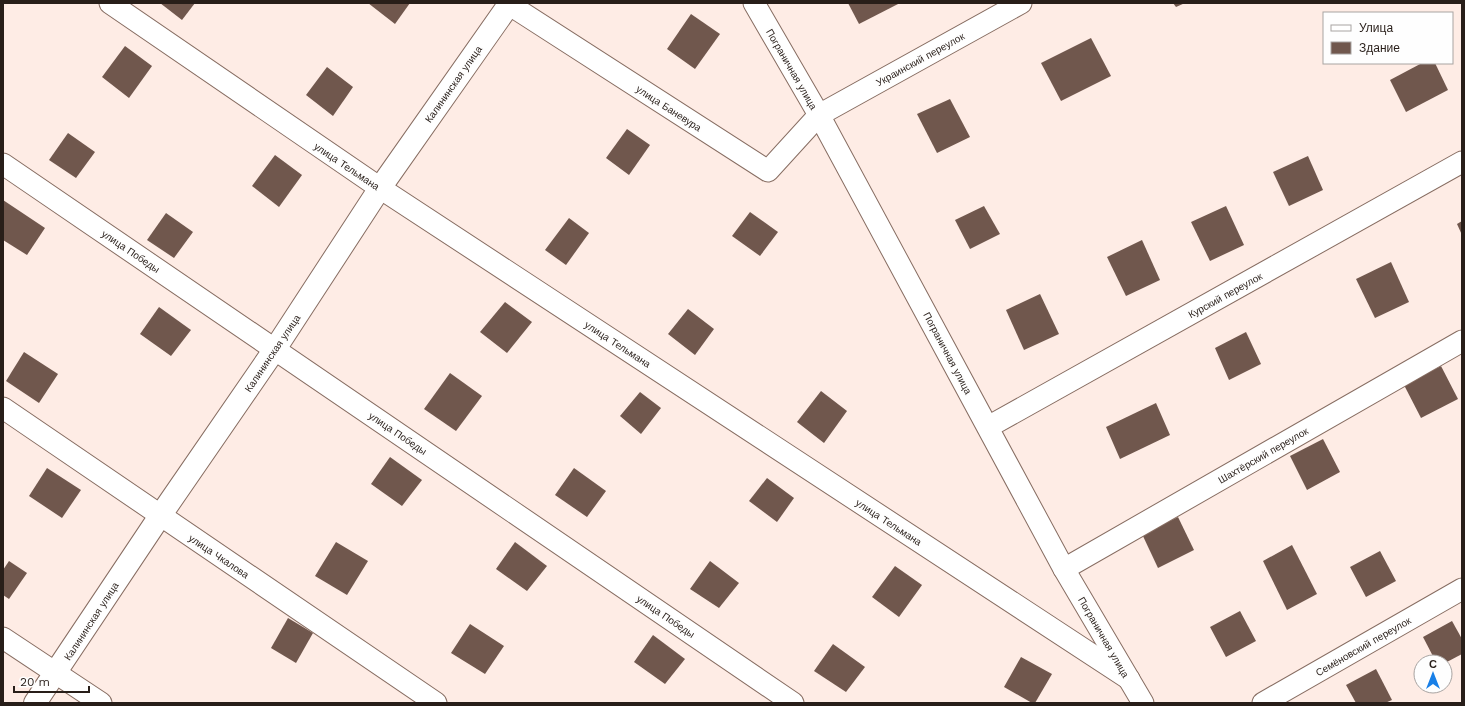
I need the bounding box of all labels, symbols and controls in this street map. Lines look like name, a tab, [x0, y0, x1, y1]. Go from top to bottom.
legend	[1323, 12, 1453, 64]
text: Улица	[1359, 21, 1393, 35]
street label: Пограничная улица	[764, 27, 819, 112]
street label: Украинский переулок	[874, 30, 967, 88]
text: Здание	[1359, 41, 1400, 55]
street label: Калининская улица	[423, 44, 484, 125]
street label: улица Баневура	[634, 83, 704, 134]
street label: улица Тельмана	[312, 141, 382, 193]
street label: улица Победы	[100, 228, 162, 275]
street label: Курский переулок	[1186, 270, 1265, 320]
street label: Пограничная улица	[921, 310, 974, 396]
street label: Калининская улица	[242, 312, 303, 394]
street label: улица Тельмана	[583, 319, 653, 370]
street label: улица Победы	[367, 410, 429, 457]
street label: Шахтёрский переулок	[1216, 425, 1311, 486]
street label: улица Тельмана	[854, 497, 924, 548]
street label: улица Чкалова	[187, 532, 251, 581]
street label: Калининская улица	[62, 580, 121, 662]
street label: улица Победы	[635, 593, 697, 640]
street label: Пограничная улица	[1076, 595, 1131, 680]
street label: Семёновский переулок	[1314, 614, 1413, 678]
north arrow	[1413, 654, 1453, 694]
text: С	[1429, 658, 1437, 671]
scale bar	[14, 668, 89, 694]
text: 20 m	[20, 675, 50, 689]

